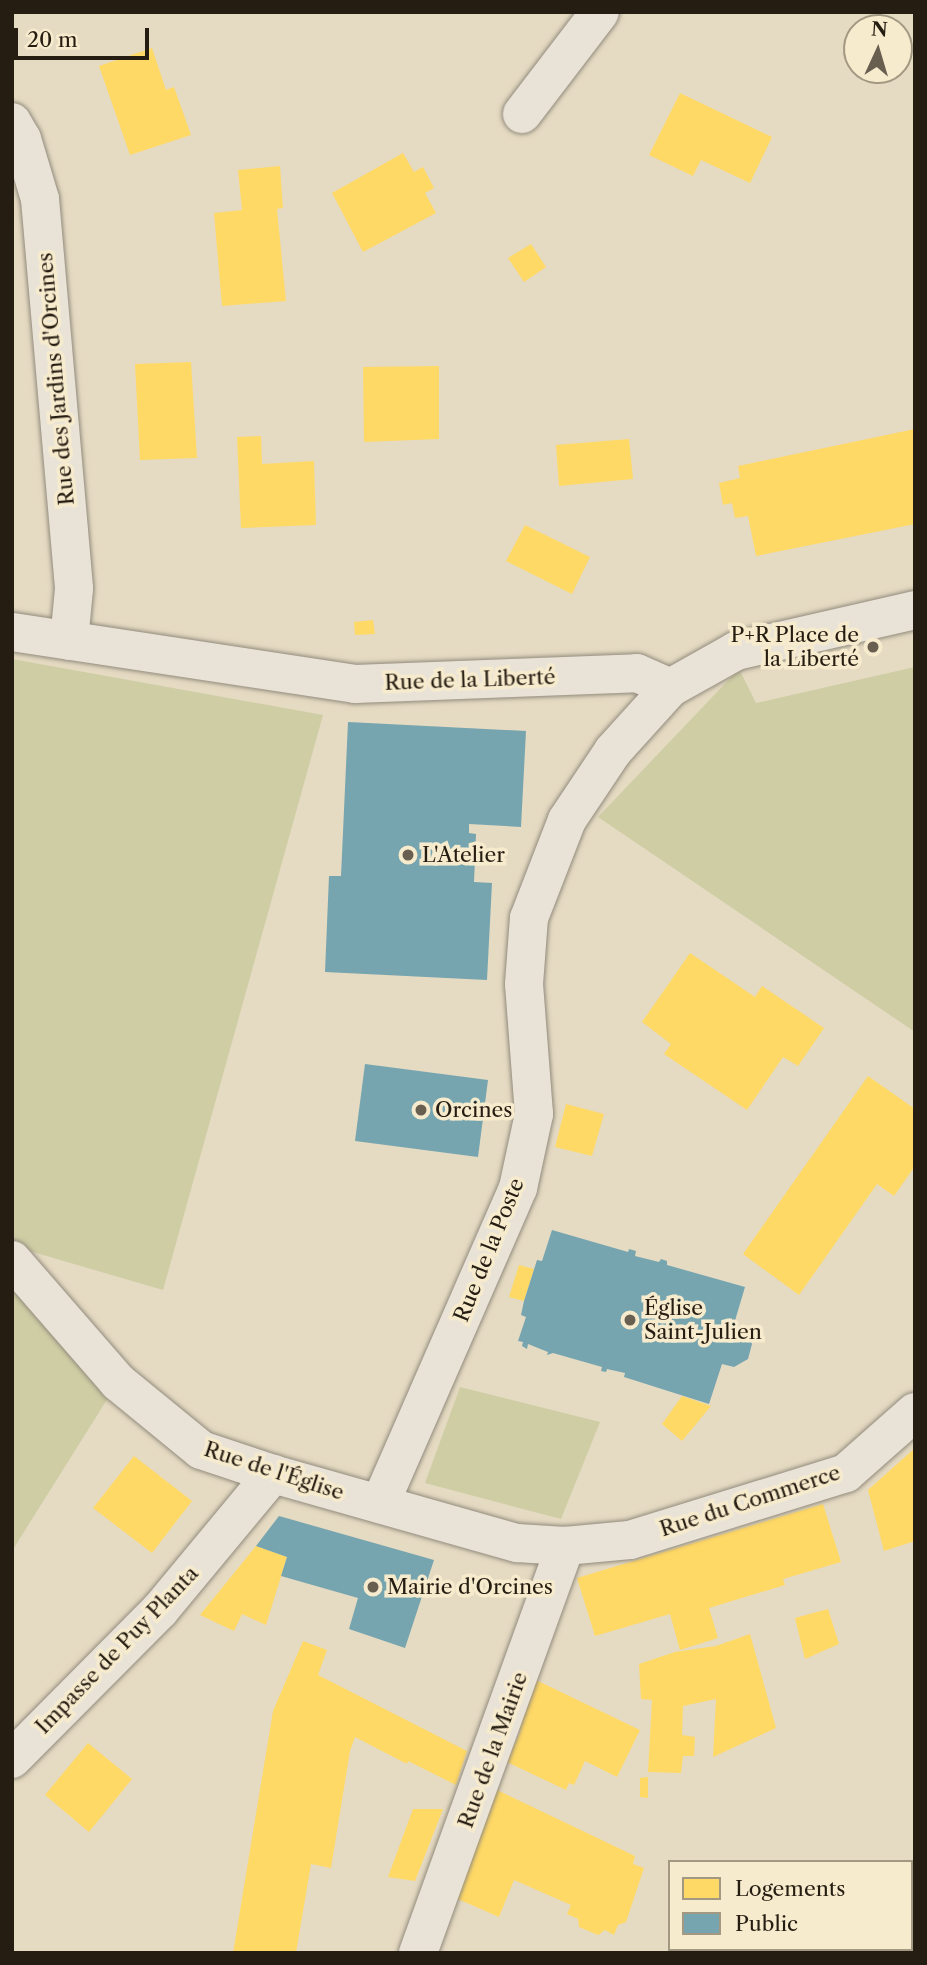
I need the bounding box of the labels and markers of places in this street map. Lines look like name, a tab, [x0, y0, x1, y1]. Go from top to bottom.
place label: P+R Place de la Liberté	[730, 622, 859, 672]
marker: P+R Place de la Liberté	[865, 639, 881, 655]
place label: L'Atelier	[422, 842, 505, 868]
marker: L'Atelier	[400, 847, 416, 863]
place label: Orcines	[435, 1097, 513, 1123]
marker: Orcines	[413, 1102, 429, 1118]
place label: Église Saint-Julien	[644, 1295, 762, 1345]
marker: Église Saint-Julien	[622, 1312, 638, 1328]
place label: Mairie d'Orcines	[387, 1574, 553, 1600]
marker: Mairie d'Orcines	[365, 1579, 381, 1595]

